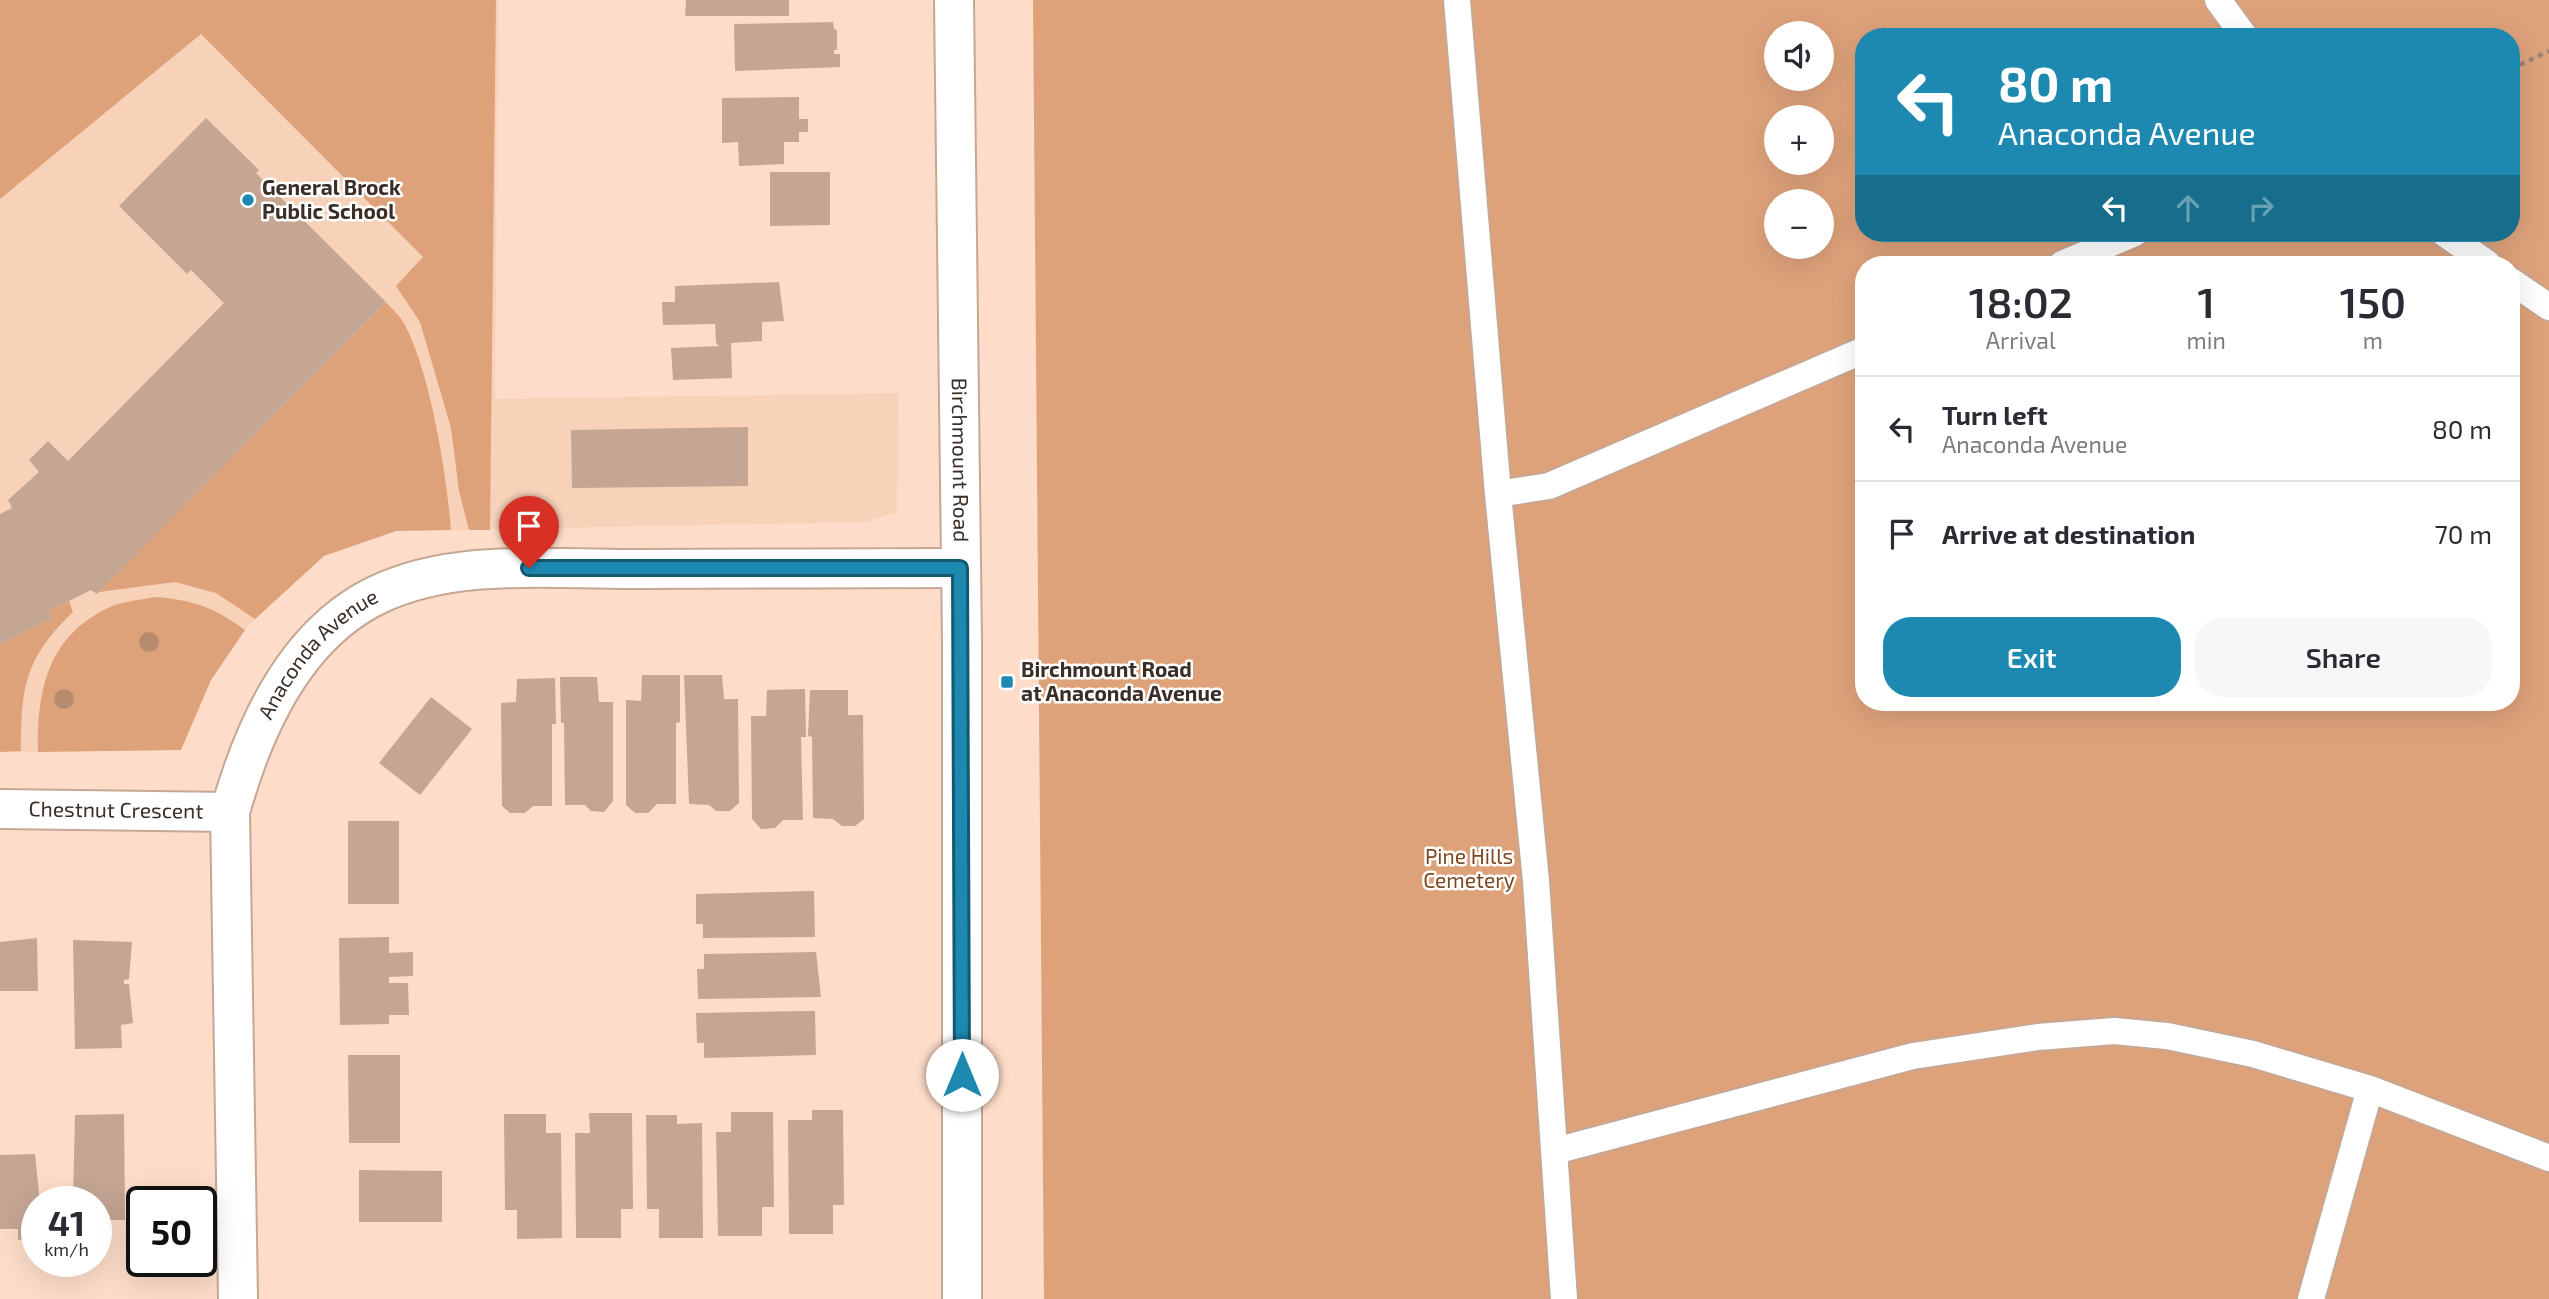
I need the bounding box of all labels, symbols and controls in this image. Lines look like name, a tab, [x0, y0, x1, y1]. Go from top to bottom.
map controls	[1764, 21, 1834, 259]
button: sound	[1764, 21, 1834, 91]
text: 80 m	[1998, 53, 2113, 112]
icon: left	[1883, 56, 1974, 147]
button: +	[1764, 105, 1834, 175]
text: Anaconda Avenue	[1998, 113, 2256, 151]
place label: General Brock Public School	[262, 174, 401, 223]
button: −	[1764, 189, 1834, 259]
icon: left	[2096, 189, 2134, 227]
icon: ahead	[2169, 189, 2207, 227]
icon: right	[2242, 189, 2280, 227]
marker: General Brock Public School	[240, 192, 256, 208]
text: 18:02	[1969, 276, 2073, 326]
text: 1	[2197, 276, 2215, 326]
text: 150	[2340, 276, 2406, 326]
text: Arrival	[1986, 326, 2056, 354]
text: min	[2187, 326, 2226, 354]
text: m	[2363, 326, 2383, 354]
street label: Birchmount Road	[948, 378, 975, 542]
text: Turn left	[1942, 399, 2048, 430]
icon: left	[1883, 410, 1921, 448]
text: 80 m	[2432, 413, 2492, 444]
text: Anaconda Avenue	[1942, 430, 2127, 458]
pin	[499, 496, 559, 568]
icon: arrive	[510, 507, 548, 545]
icon: arrive	[1883, 515, 1921, 553]
text: Arrive at destination	[1942, 518, 2195, 549]
text: 70 m	[2434, 518, 2492, 549]
street label: Anaconda Avenue	[252, 583, 382, 723]
button: Exit	[1883, 617, 2181, 697]
button: Share	[2195, 617, 2492, 697]
place label: Birchmount Road at Anaconda Avenue	[1021, 656, 1222, 705]
marker: Birchmount Road at Anaconda Avenue	[999, 674, 1015, 690]
street label: Chestnut Crescent	[28, 795, 204, 823]
park label: Pine Hills Cemetery	[1423, 843, 1515, 892]
position arrow	[925, 1038, 999, 1112]
speed limit sign: 50	[126, 1186, 217, 1277]
text: 41	[48, 1201, 85, 1243]
text: km/h	[44, 1238, 89, 1260]

